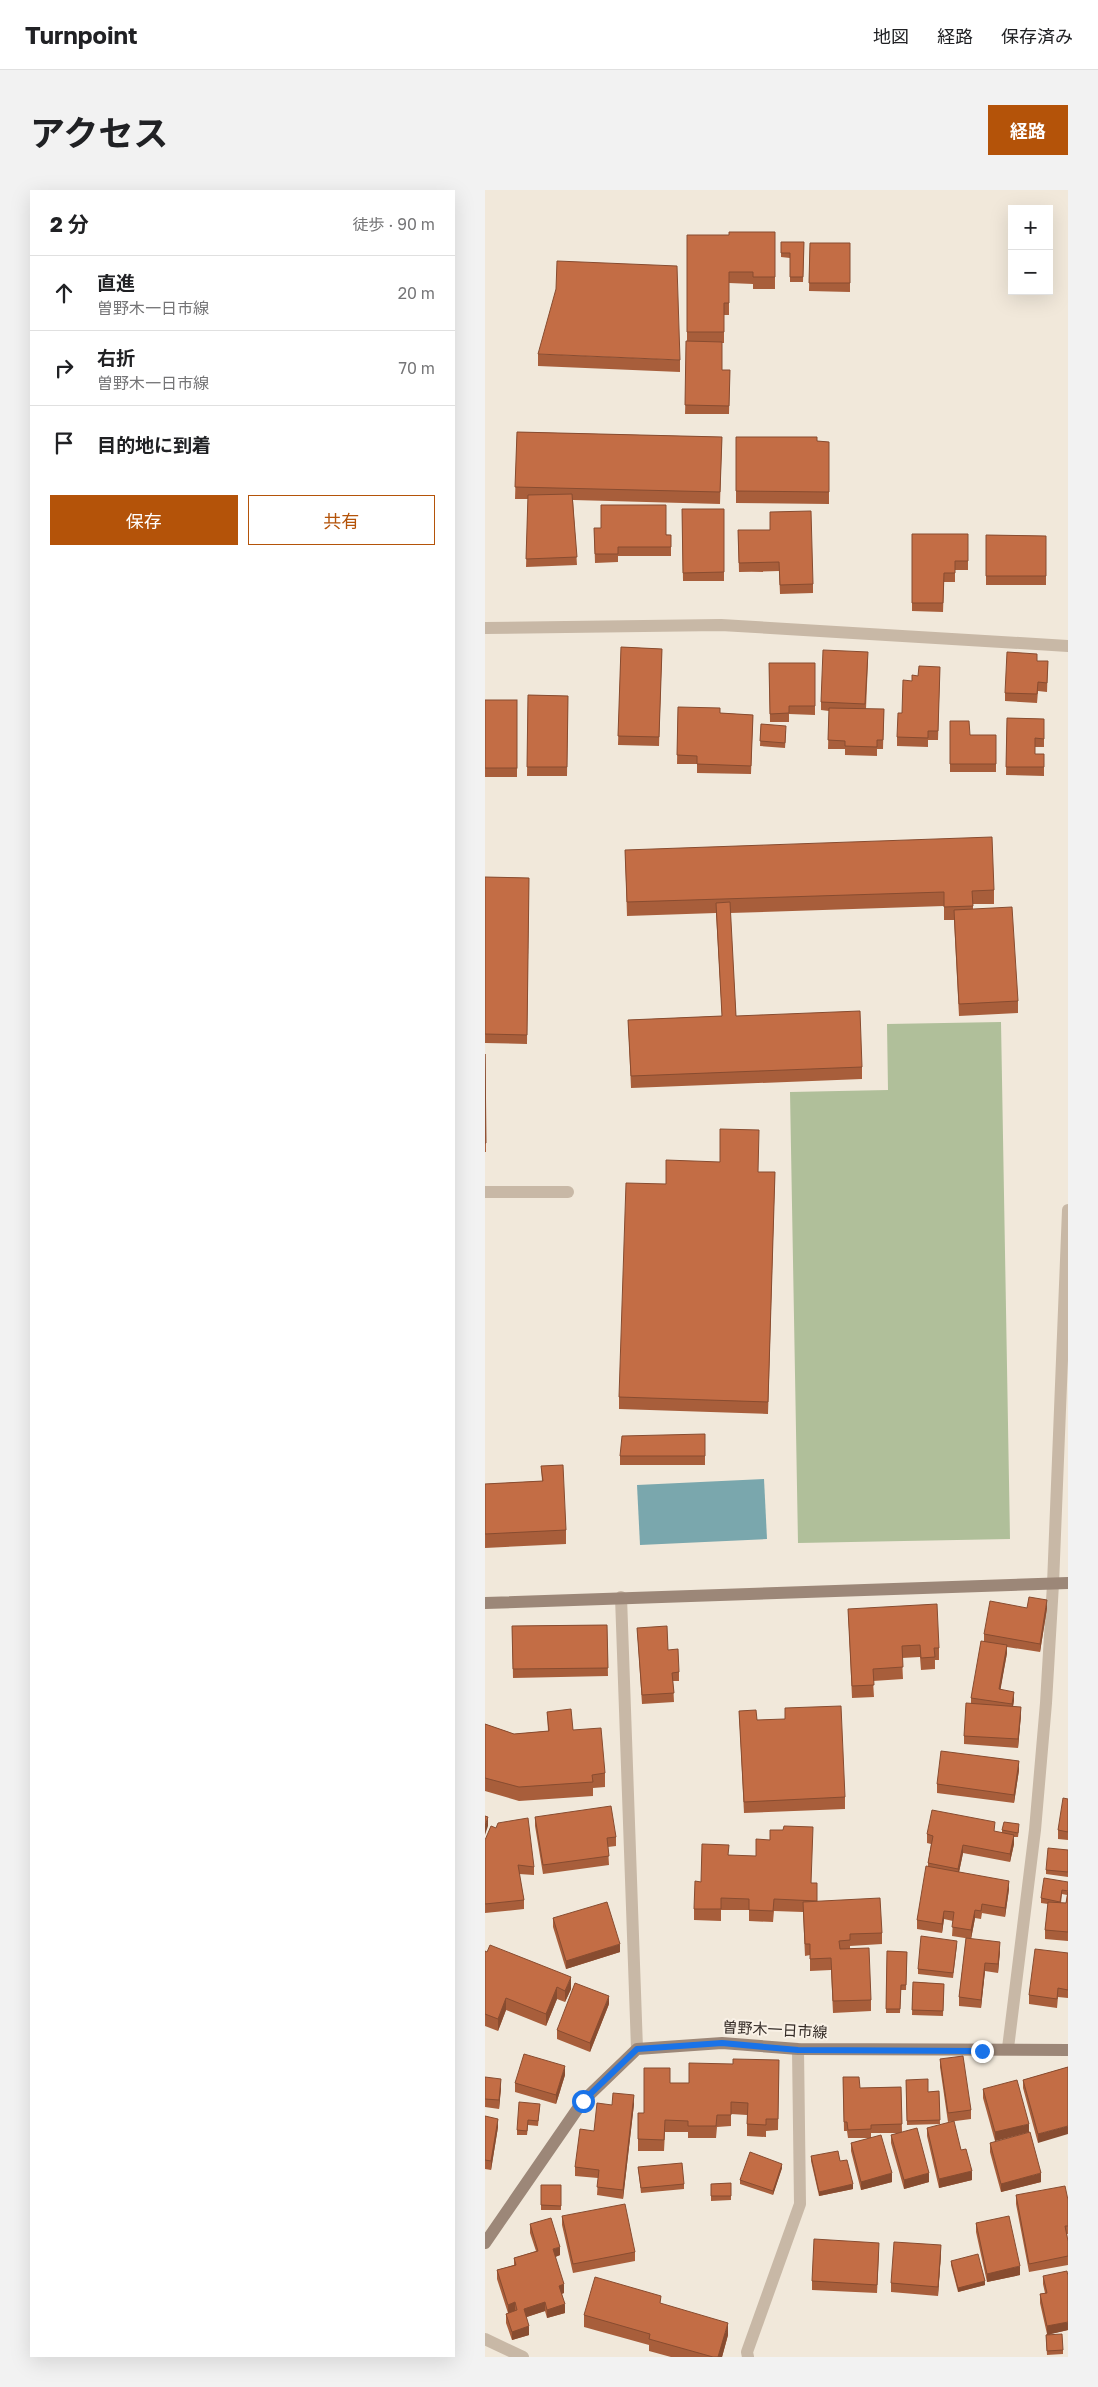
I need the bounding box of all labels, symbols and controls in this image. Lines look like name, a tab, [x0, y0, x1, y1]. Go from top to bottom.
text: Turnpoint	[25, 20, 138, 49]
text: 地図	[873, 25, 909, 47]
text: 経路	[937, 25, 973, 47]
text: 保存済み	[1001, 25, 1073, 47]
button: 経路	[988, 105, 1068, 155]
text: アクセス	[30, 112, 168, 154]
map controls	[1008, 205, 1053, 295]
button: +	[1008, 205, 1053, 250]
text: 2 分	[50, 211, 89, 237]
text: 徒歩 · 90 m	[352, 214, 435, 234]
button: −	[1008, 250, 1053, 295]
text: 直進	[97, 271, 135, 294]
icon: ahead	[50, 279, 78, 307]
text: 20 m	[398, 283, 435, 303]
text: 曽野木一日市線	[97, 298, 209, 318]
text: 右折	[97, 346, 135, 369]
icon: right	[50, 354, 78, 382]
text: 70 m	[398, 358, 435, 378]
text: 曽野木一日市線	[97, 373, 209, 393]
icon: arrive	[50, 429, 78, 457]
text: 目的地に到着	[97, 433, 211, 456]
button: 保存	[50, 495, 238, 545]
button: 共有	[248, 495, 435, 545]
street label: 曽野木一日市線	[722, 2017, 828, 2041]
route end	[971, 2040, 994, 2063]
route start	[572, 2090, 595, 2113]

